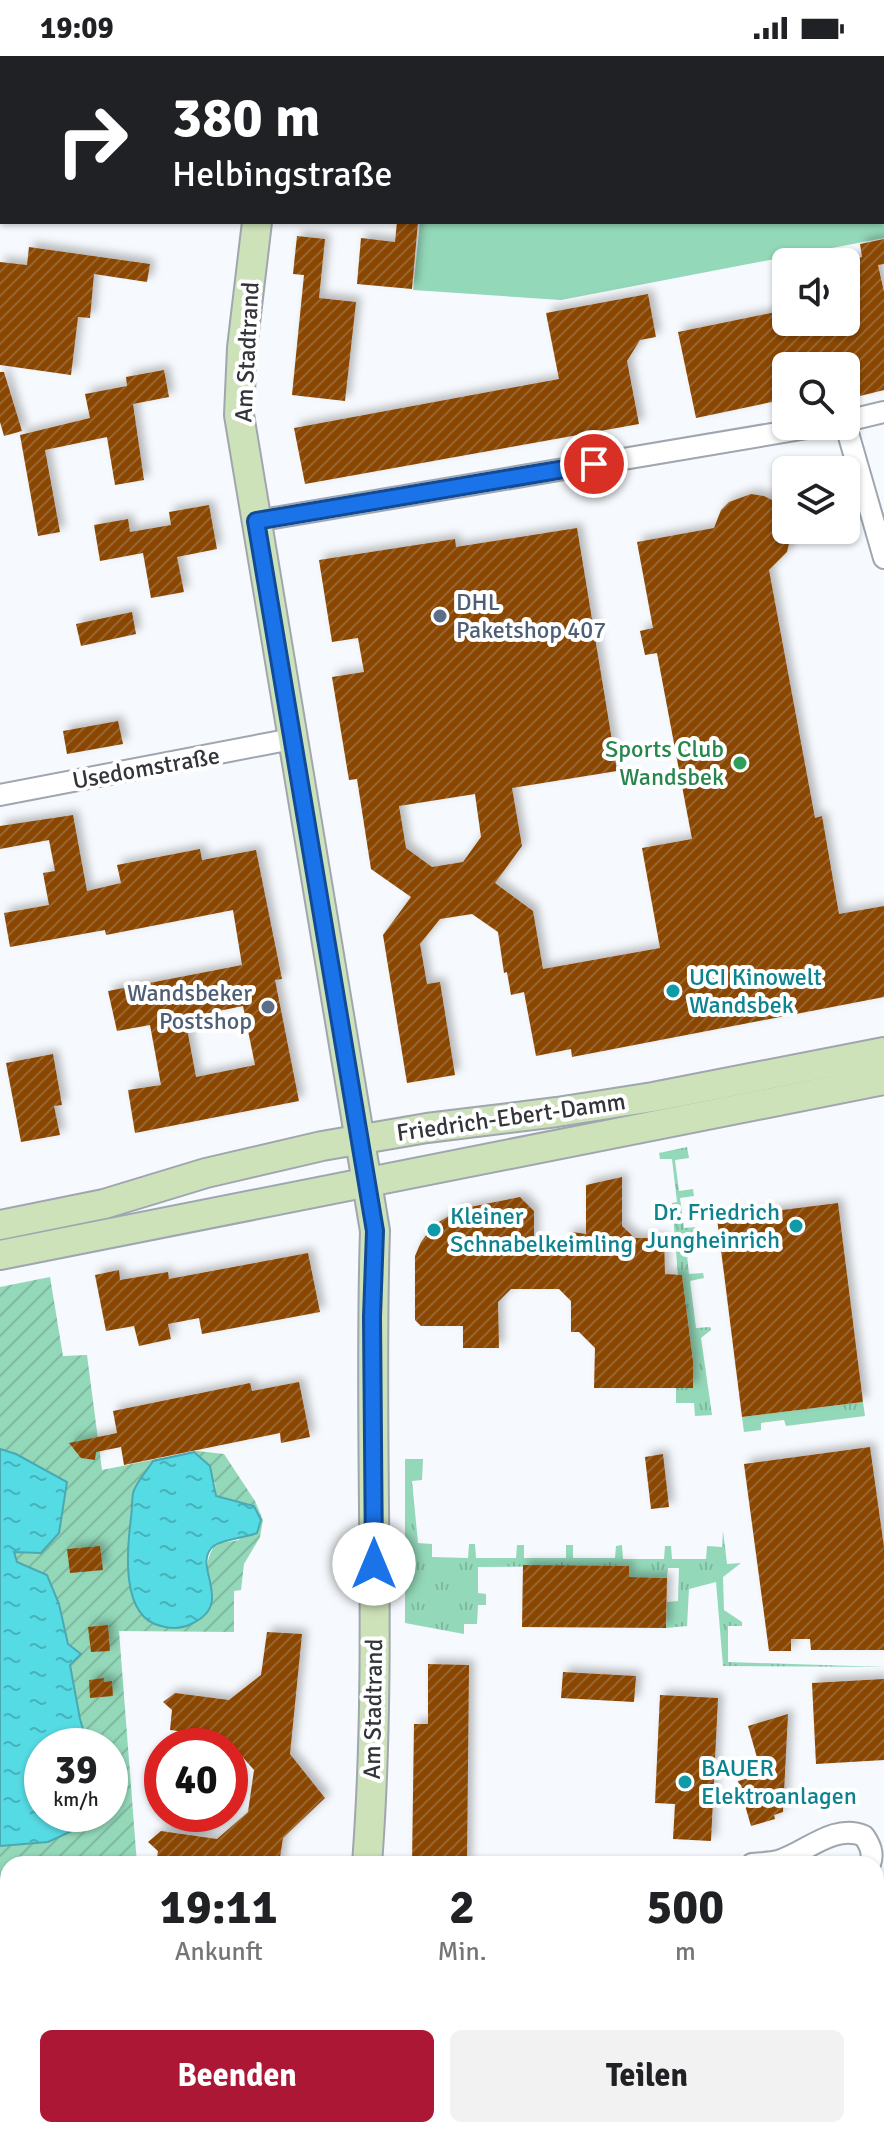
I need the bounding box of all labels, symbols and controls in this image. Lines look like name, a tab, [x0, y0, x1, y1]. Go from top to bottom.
text: 19:09	[40, 10, 114, 47]
text: 380 m	[172, 83, 320, 152]
icon: right	[40, 88, 144, 192]
text: Helbingstraße	[172, 152, 392, 197]
map controls	[772, 248, 860, 544]
button: sound	[772, 248, 860, 336]
street label: Am Stadtrand	[228, 281, 266, 423]
button: search	[772, 352, 860, 440]
pin	[560, 430, 628, 498]
icon: arrive	[572, 442, 616, 486]
button: layers	[772, 456, 860, 544]
place label: DHL Paketshop 407	[456, 587, 606, 645]
marker: DHL Paketshop 407	[431, 607, 449, 625]
place label: Sports Club Wandsbek	[605, 734, 724, 792]
street label: Usedomstraße	[70, 740, 222, 796]
marker: Sports Club Wandsbek	[731, 754, 749, 772]
place label: UCI Kinowelt Wandsbek	[689, 962, 822, 1020]
place label: Wandsbeker Postshop	[127, 978, 252, 1036]
marker: UCI Kinowelt Wandsbek	[664, 982, 682, 1000]
marker: Wandsbeker Postshop	[259, 998, 277, 1016]
street label: Friedrich-Ebert-Damm	[394, 1086, 628, 1148]
place label: Dr. Friedrich Jungheinrich	[646, 1197, 780, 1255]
place label: Kleiner Schnabelkeimling	[450, 1201, 633, 1259]
marker: Dr. Friedrich Jungheinrich	[787, 1217, 805, 1235]
marker: Kleiner Schnabelkeimling	[425, 1221, 443, 1239]
position arrow	[332, 1522, 416, 1606]
street label: Am Stadtrand	[357, 1638, 389, 1780]
speed limit sign: 40	[144, 1728, 248, 1832]
text: 39	[54, 1745, 98, 1795]
place label: BAUER Elektroanlagen	[701, 1753, 857, 1811]
marker: BAUER Elektroanlagen	[676, 1773, 694, 1791]
text: km/h	[53, 1787, 99, 1812]
text: 19:11	[160, 1878, 278, 1937]
text: 2	[449, 1878, 475, 1937]
text: 500	[646, 1878, 724, 1937]
text: Ankunft	[175, 1936, 263, 1968]
text: Min.	[437, 1936, 487, 1968]
text: m	[675, 1936, 696, 1968]
button: Beenden	[40, 2030, 434, 2122]
button: Teilen	[450, 2030, 844, 2122]

